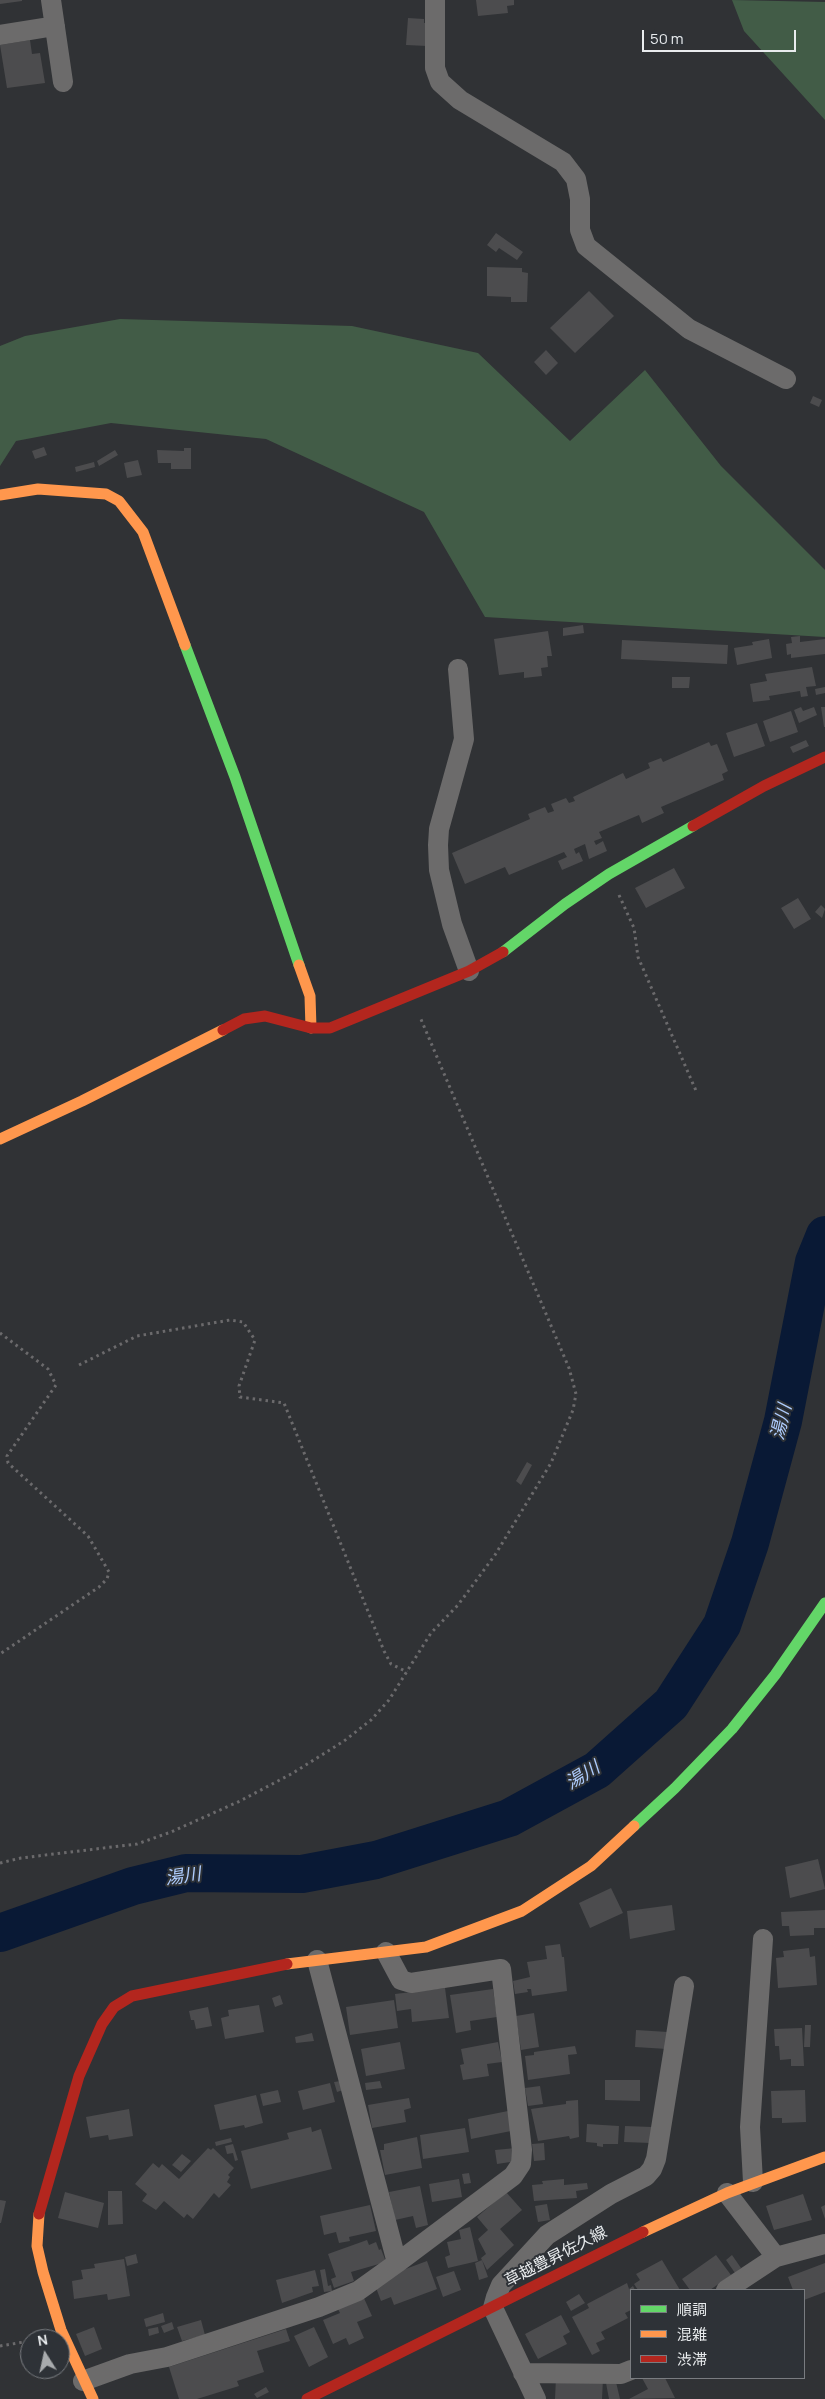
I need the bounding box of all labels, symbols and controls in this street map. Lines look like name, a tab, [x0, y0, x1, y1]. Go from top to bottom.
scale bar	[645, 20, 799, 52]
text: 50 m	[650, 28, 684, 49]
water label: 湯川	[767, 1402, 797, 1442]
water label: 湯川	[562, 1757, 604, 1795]
water label: 湯川	[164, 1864, 202, 1890]
street label: 草越豊昇佐久線	[502, 2223, 610, 2291]
legend	[630, 2289, 805, 2379]
text: 順調	[677, 2299, 707, 2320]
text: 混雑	[677, 2324, 707, 2345]
north arrow	[20, 2329, 70, 2379]
text: N	[36, 2329, 49, 2350]
text: 渋滞	[677, 2349, 707, 2370]

